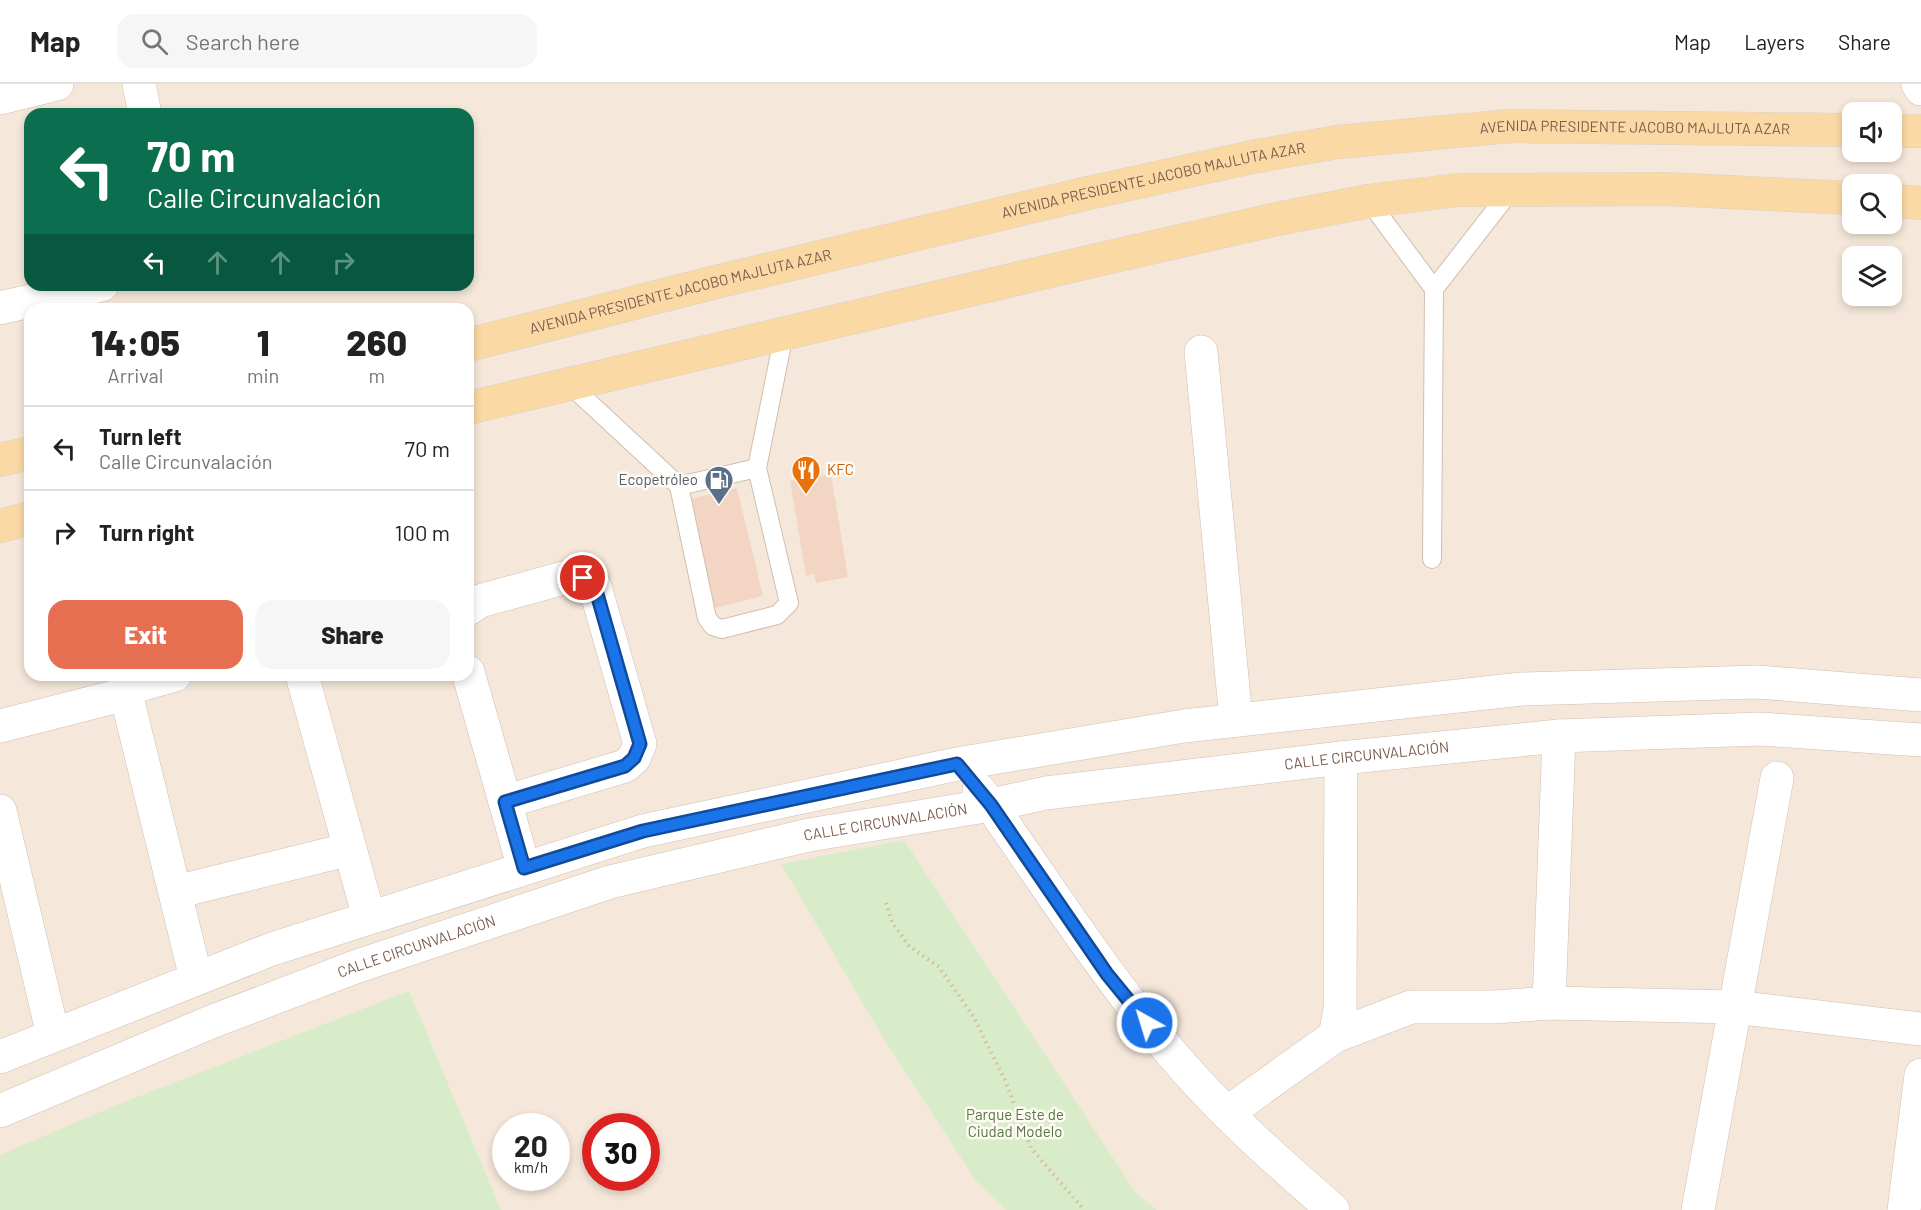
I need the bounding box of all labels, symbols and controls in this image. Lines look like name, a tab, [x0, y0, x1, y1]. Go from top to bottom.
search box	[117, 14, 537, 68]
text: Map	[30, 24, 81, 58]
icon: search	[138, 25, 171, 58]
text: Search here	[186, 28, 300, 54]
text: Map	[1674, 29, 1711, 54]
text: Layers	[1744, 29, 1805, 54]
text: Share	[1838, 29, 1891, 54]
map controls	[1842, 102, 1902, 306]
button: sound	[1842, 102, 1902, 162]
street label: AVENIDA PRESIDENTE JACOBO MAJLUTA AZAR	[1479, 116, 1790, 137]
text: 70 m	[147, 130, 235, 180]
icon: left	[48, 132, 126, 210]
street label: AVENIDA PRESIDENTE JACOBO MAJLUTA AZAR	[999, 138, 1307, 221]
button: search	[1842, 174, 1902, 234]
text: Calle Circunvalación	[147, 181, 381, 213]
street label: AVENIDA PRESIDENTE JACOBO MAJLUTA AZAR	[527, 245, 833, 337]
icon: left	[138, 246, 171, 279]
icon: ahead	[201, 246, 234, 279]
icon: ahead	[264, 246, 297, 279]
icon: right	[327, 246, 360, 279]
button: layers	[1842, 246, 1902, 306]
text: 14:05	[91, 320, 180, 363]
text: 1	[257, 320, 270, 363]
text: 260	[346, 320, 407, 363]
text: Arrival	[108, 363, 163, 387]
text: min	[247, 363, 279, 387]
text: m	[368, 363, 385, 387]
text: Turn left	[99, 423, 182, 449]
icon: left	[48, 432, 81, 465]
text: 70 m	[405, 435, 450, 461]
text: Calle Circunvalación	[99, 449, 273, 473]
restaurant icon: KFC	[790, 454, 822, 496]
place label: KFC	[827, 460, 854, 478]
fuel station icon: Ecopetróleo	[703, 464, 735, 506]
place label: Ecopetróleo	[618, 470, 698, 488]
icon: right	[48, 516, 81, 549]
text: Turn right	[99, 519, 194, 545]
text: 100 m	[395, 519, 450, 545]
pin	[557, 552, 608, 603]
icon: arrive	[566, 561, 599, 594]
button: Exit	[48, 600, 243, 669]
button: Share	[255, 600, 450, 669]
street label: CALLE CIRCUNVALACIÓN	[1283, 737, 1450, 773]
street label: CALLE CIRCUNVALACIÓN	[802, 799, 969, 844]
street label: CALLE CIRCUNVALACIÓN	[335, 911, 498, 981]
position arrow	[1115, 991, 1179, 1055]
park label: Parque Este de Ciudad Modelo	[966, 1105, 1064, 1140]
speed limit sign: 30	[582, 1113, 660, 1191]
text: 20	[514, 1127, 548, 1163]
text: km/h	[514, 1158, 548, 1176]

